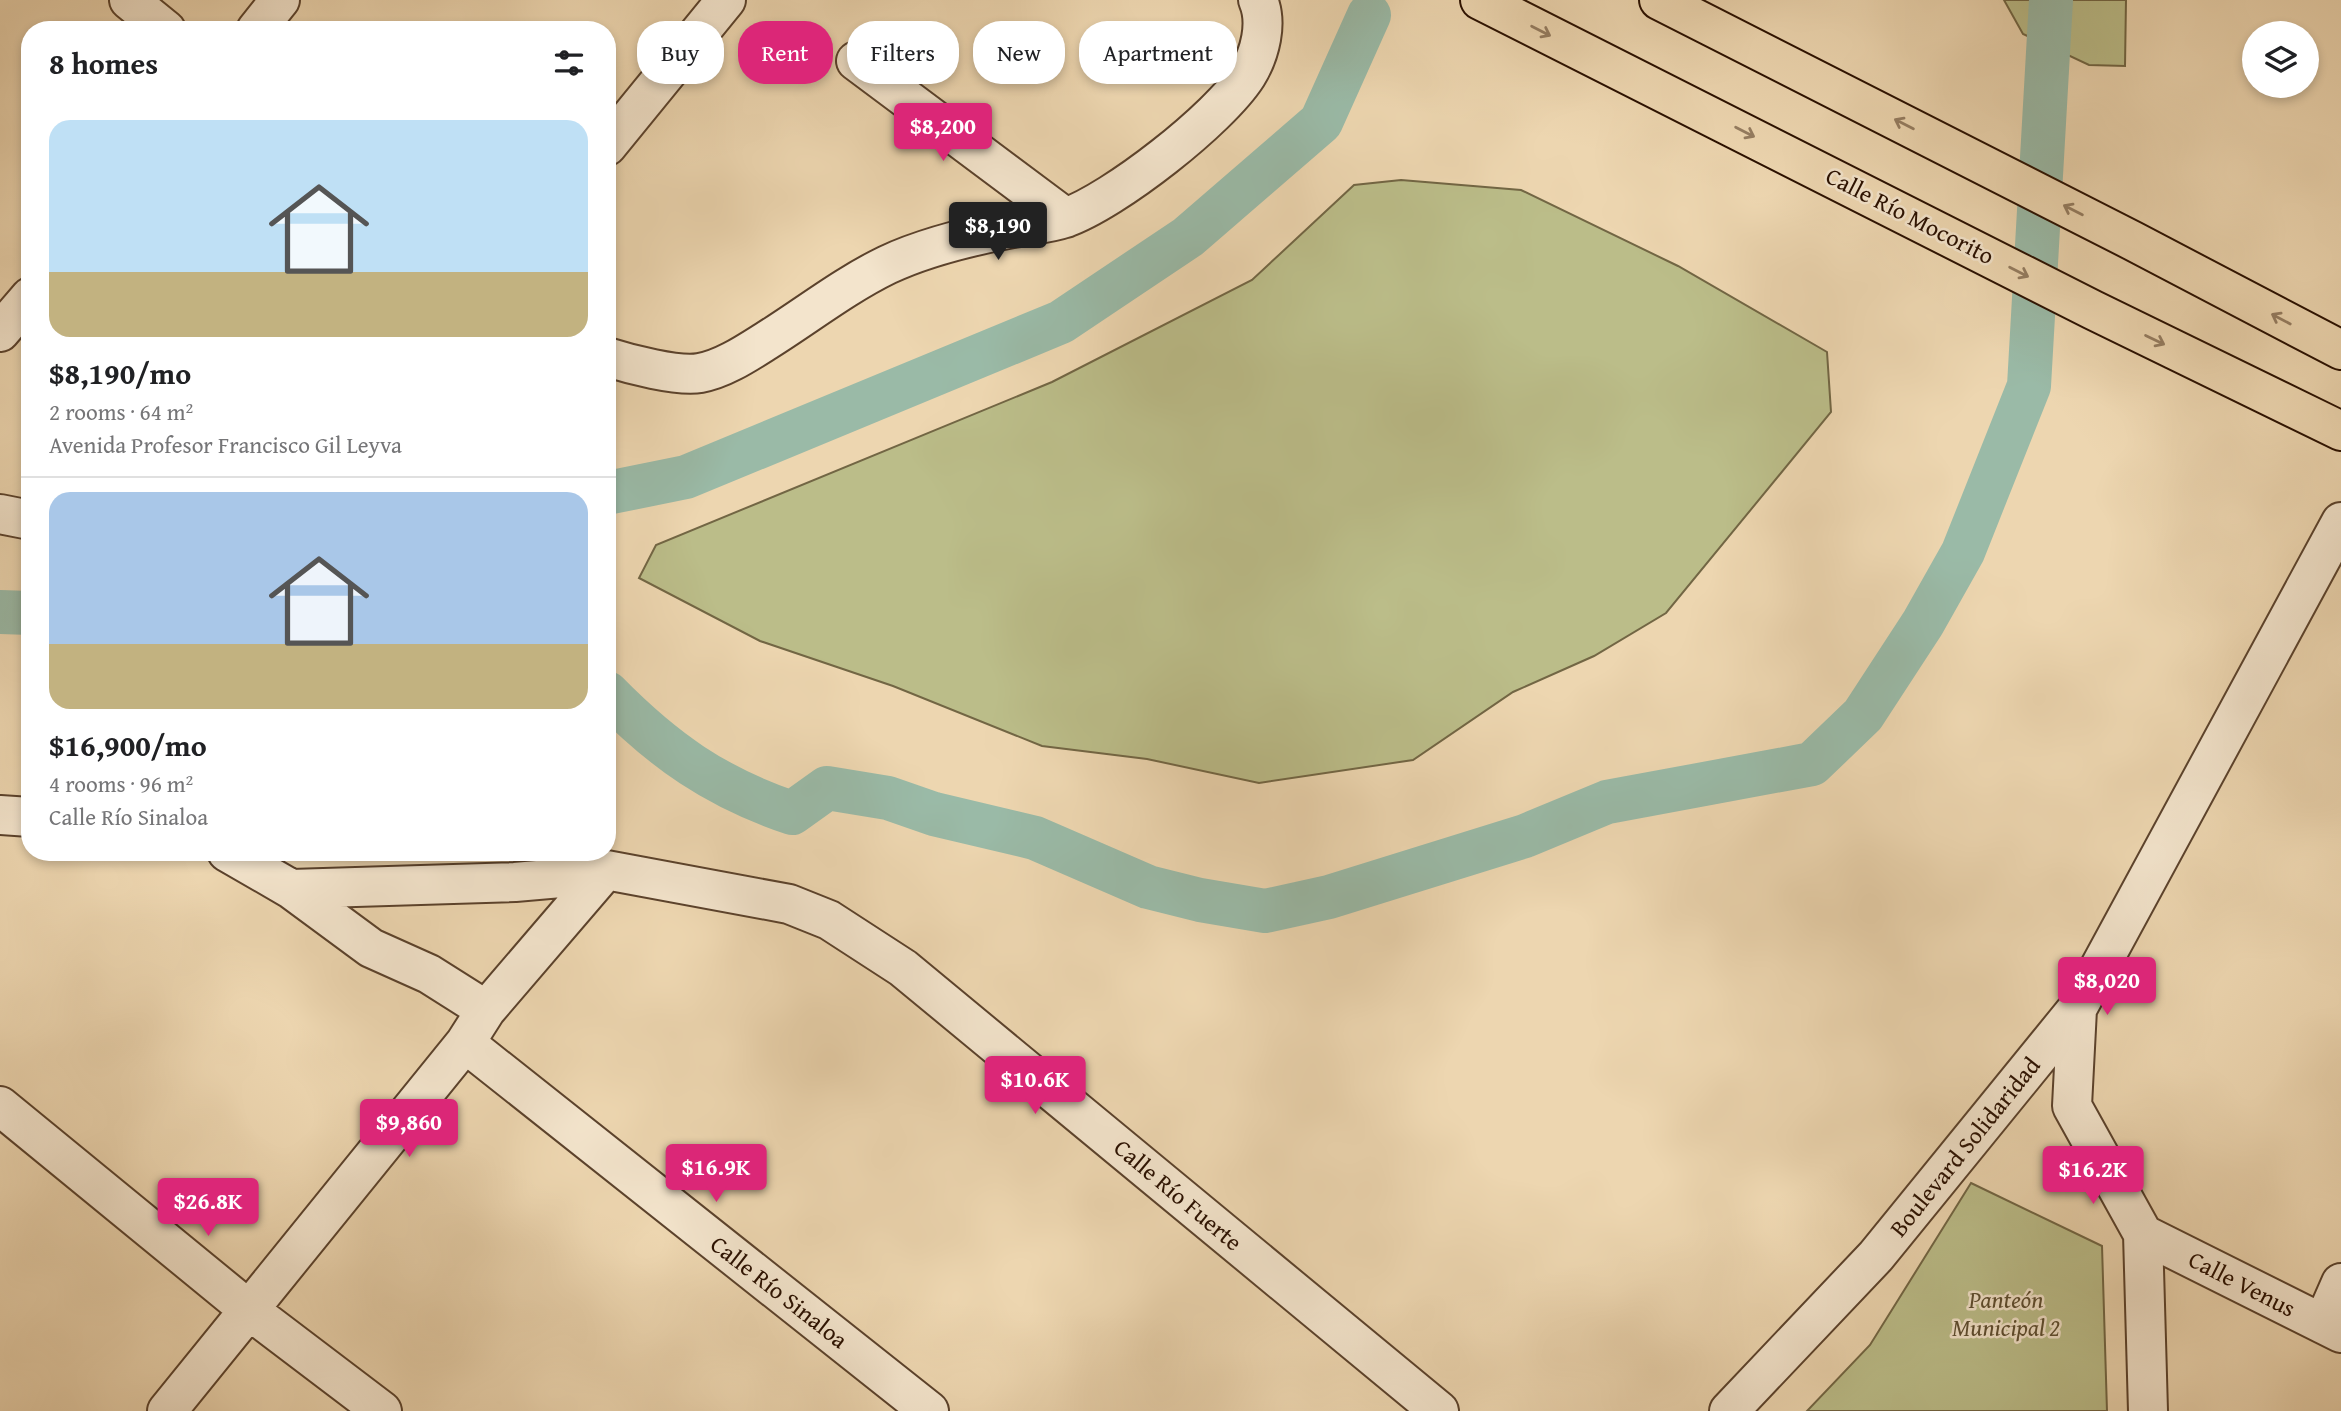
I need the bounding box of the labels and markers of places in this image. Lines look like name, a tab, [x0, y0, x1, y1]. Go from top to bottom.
pin: $8,200	[886, 104, 1000, 163]
pin: $8,190	[941, 202, 1055, 262]
pin: $8,020	[2050, 958, 2164, 1017]
pin: $10.6K	[978, 1056, 1092, 1116]
pin: $9,860	[352, 1100, 466, 1159]
pin: $16.9K	[659, 1144, 773, 1204]
pin: $16.2K	[2036, 1146, 2150, 1206]
pin: $26.8K	[151, 1178, 265, 1238]

